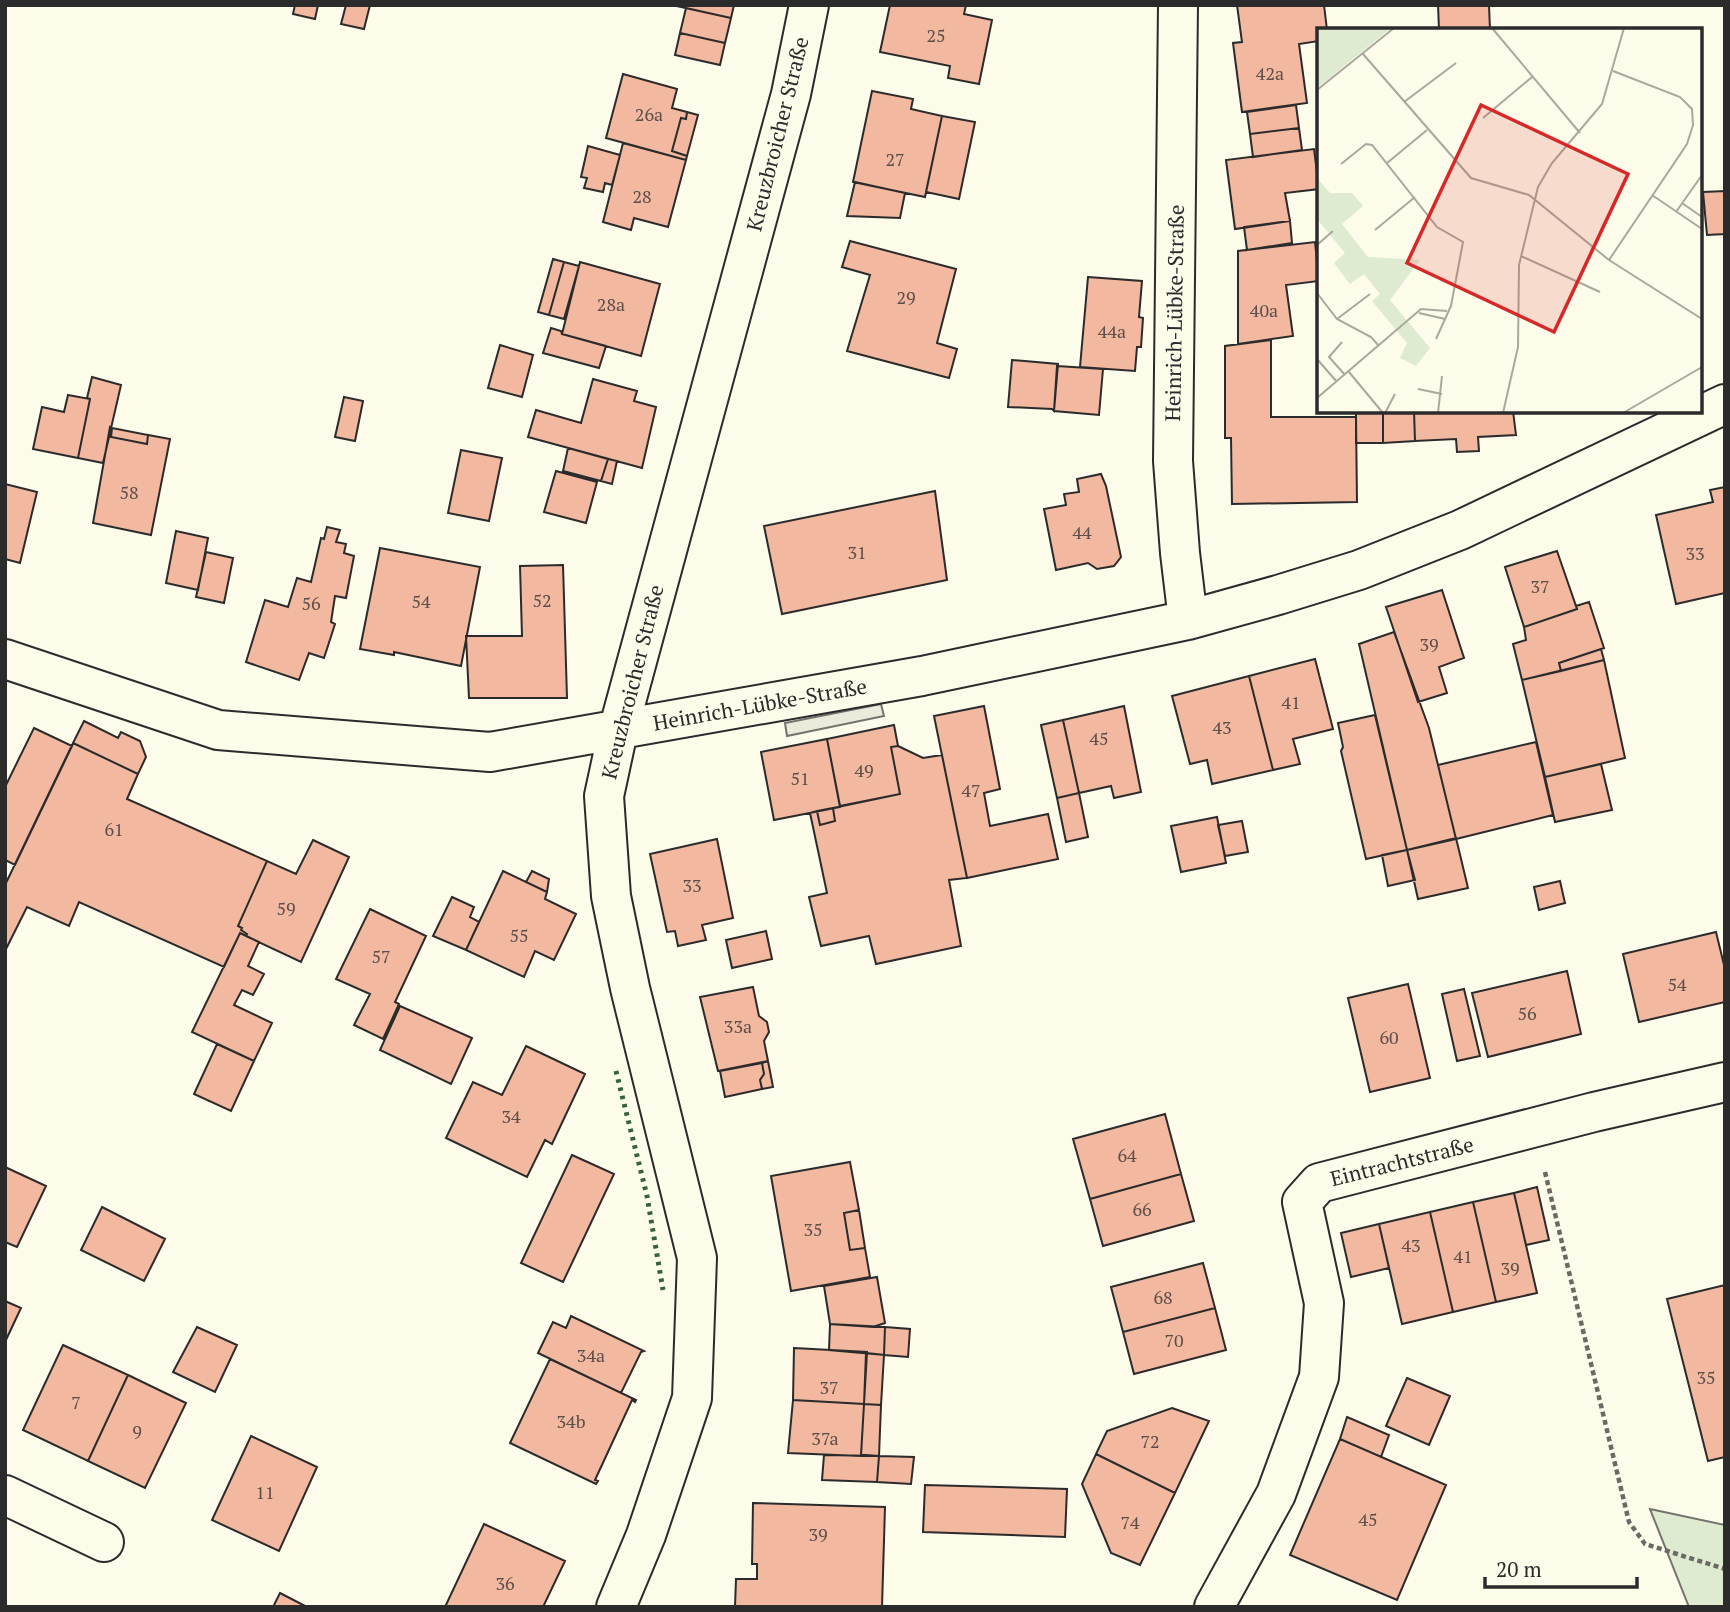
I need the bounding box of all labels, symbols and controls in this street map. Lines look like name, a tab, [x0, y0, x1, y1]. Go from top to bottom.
house number: 25	[926, 23, 946, 47]
inset map	[1317, 28, 1702, 413]
street label: Kreuzbroicher Straße	[739, 34, 815, 234]
house number: 42a	[1256, 61, 1284, 85]
house number: 26a	[635, 102, 663, 126]
house number: 27	[885, 147, 905, 171]
house number: 28	[632, 184, 652, 208]
street label: Heinrich-Lübke-Straße	[1158, 204, 1190, 422]
house number: 29	[896, 285, 916, 309]
house number: 28a	[597, 292, 625, 316]
house number: 40a	[1250, 298, 1278, 322]
house number: 44a	[1098, 319, 1126, 343]
house number: 58	[119, 480, 139, 504]
house number: 44	[1072, 520, 1092, 544]
house number: 31	[847, 540, 867, 564]
house number: 33	[1685, 541, 1705, 565]
house number: 37	[1530, 574, 1550, 598]
street label: Kreuzbroicher Straße	[594, 582, 670, 782]
house number: 52	[532, 588, 552, 612]
house number: 54	[411, 589, 431, 613]
house number: 56	[301, 591, 321, 615]
house number: 39	[1419, 632, 1439, 656]
street label: Heinrich-Lübke-Straße	[651, 671, 869, 737]
house number: 41	[1281, 690, 1301, 714]
house number: 43	[1212, 715, 1232, 739]
house number: 45	[1089, 726, 1109, 750]
house number: 49	[854, 758, 874, 782]
house number: 51	[790, 766, 810, 790]
house number: 47	[961, 778, 981, 802]
house number: 61	[104, 817, 124, 841]
house number: 33	[682, 873, 702, 897]
house number: 59	[276, 896, 296, 920]
house number: 55	[509, 923, 529, 947]
house number: 57	[371, 944, 391, 968]
house number: 54	[1667, 972, 1687, 996]
house number: 56	[1517, 1001, 1537, 1025]
house number: 33a	[724, 1014, 752, 1038]
house number: 60	[1379, 1025, 1399, 1049]
house number: 34	[501, 1104, 521, 1128]
street label: Eintrachtstraße	[1327, 1130, 1476, 1192]
house number: 64	[1117, 1143, 1137, 1167]
house number: 66	[1132, 1197, 1152, 1221]
house number: 35	[803, 1217, 823, 1241]
house number: 43	[1401, 1233, 1421, 1257]
house number: 41	[1453, 1244, 1473, 1268]
house number: 39	[1500, 1256, 1520, 1280]
house number: 68	[1153, 1285, 1173, 1309]
house number: 70	[1164, 1328, 1184, 1352]
house number: 34a	[577, 1343, 605, 1367]
house number: 35	[1696, 1365, 1716, 1389]
house number: 37	[819, 1375, 839, 1399]
house number: 7	[71, 1390, 81, 1414]
house number: 34b	[557, 1409, 586, 1433]
house number: 9	[132, 1419, 142, 1443]
house number: 37a	[811, 1426, 839, 1450]
house number: 72	[1140, 1429, 1160, 1453]
house number: 11	[255, 1480, 275, 1504]
house number: 45	[1358, 1507, 1378, 1531]
house number: 74	[1120, 1510, 1140, 1534]
house number: 39	[808, 1522, 828, 1546]
scale bar	[1485, 1546, 1637, 1590]
text: 20 m	[1496, 1555, 1542, 1583]
house number: 36	[495, 1571, 515, 1595]

